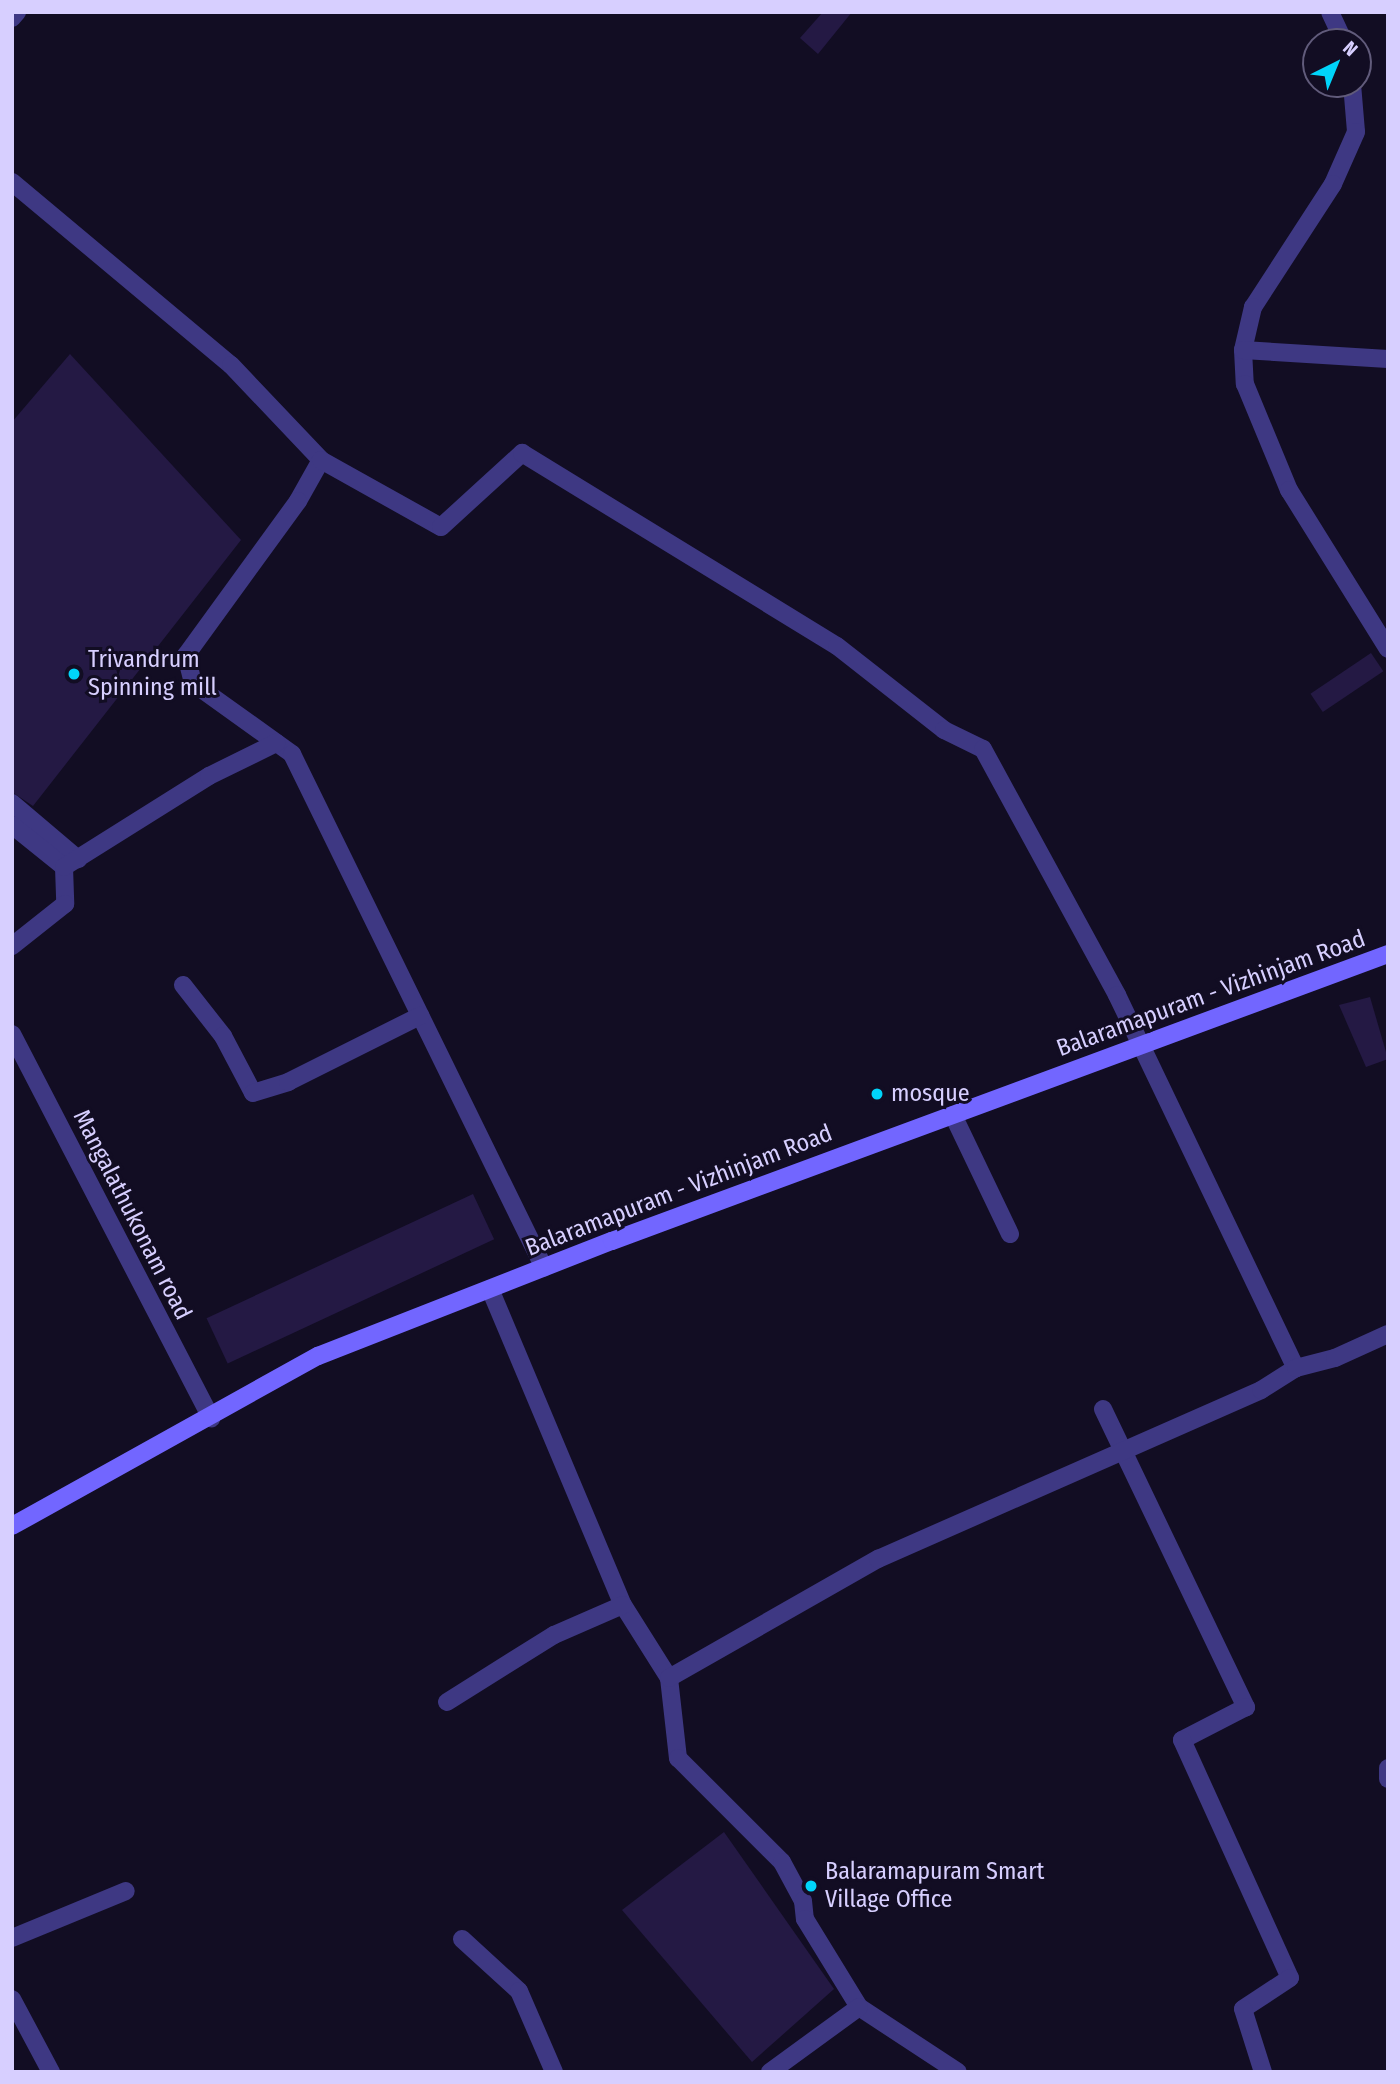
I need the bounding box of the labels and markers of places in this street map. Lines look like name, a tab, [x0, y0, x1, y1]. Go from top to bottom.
place label: Trivandrum Spinning mill	[88, 646, 217, 702]
marker: Trivandrum Spinning mill	[66, 666, 82, 682]
place label: mosque	[891, 1080, 970, 1108]
marker: mosque	[869, 1086, 885, 1102]
place label: Balaramapuram Smart Village Office	[825, 1858, 1044, 1914]
marker: Balaramapuram Smart Village Office	[803, 1878, 819, 1894]

